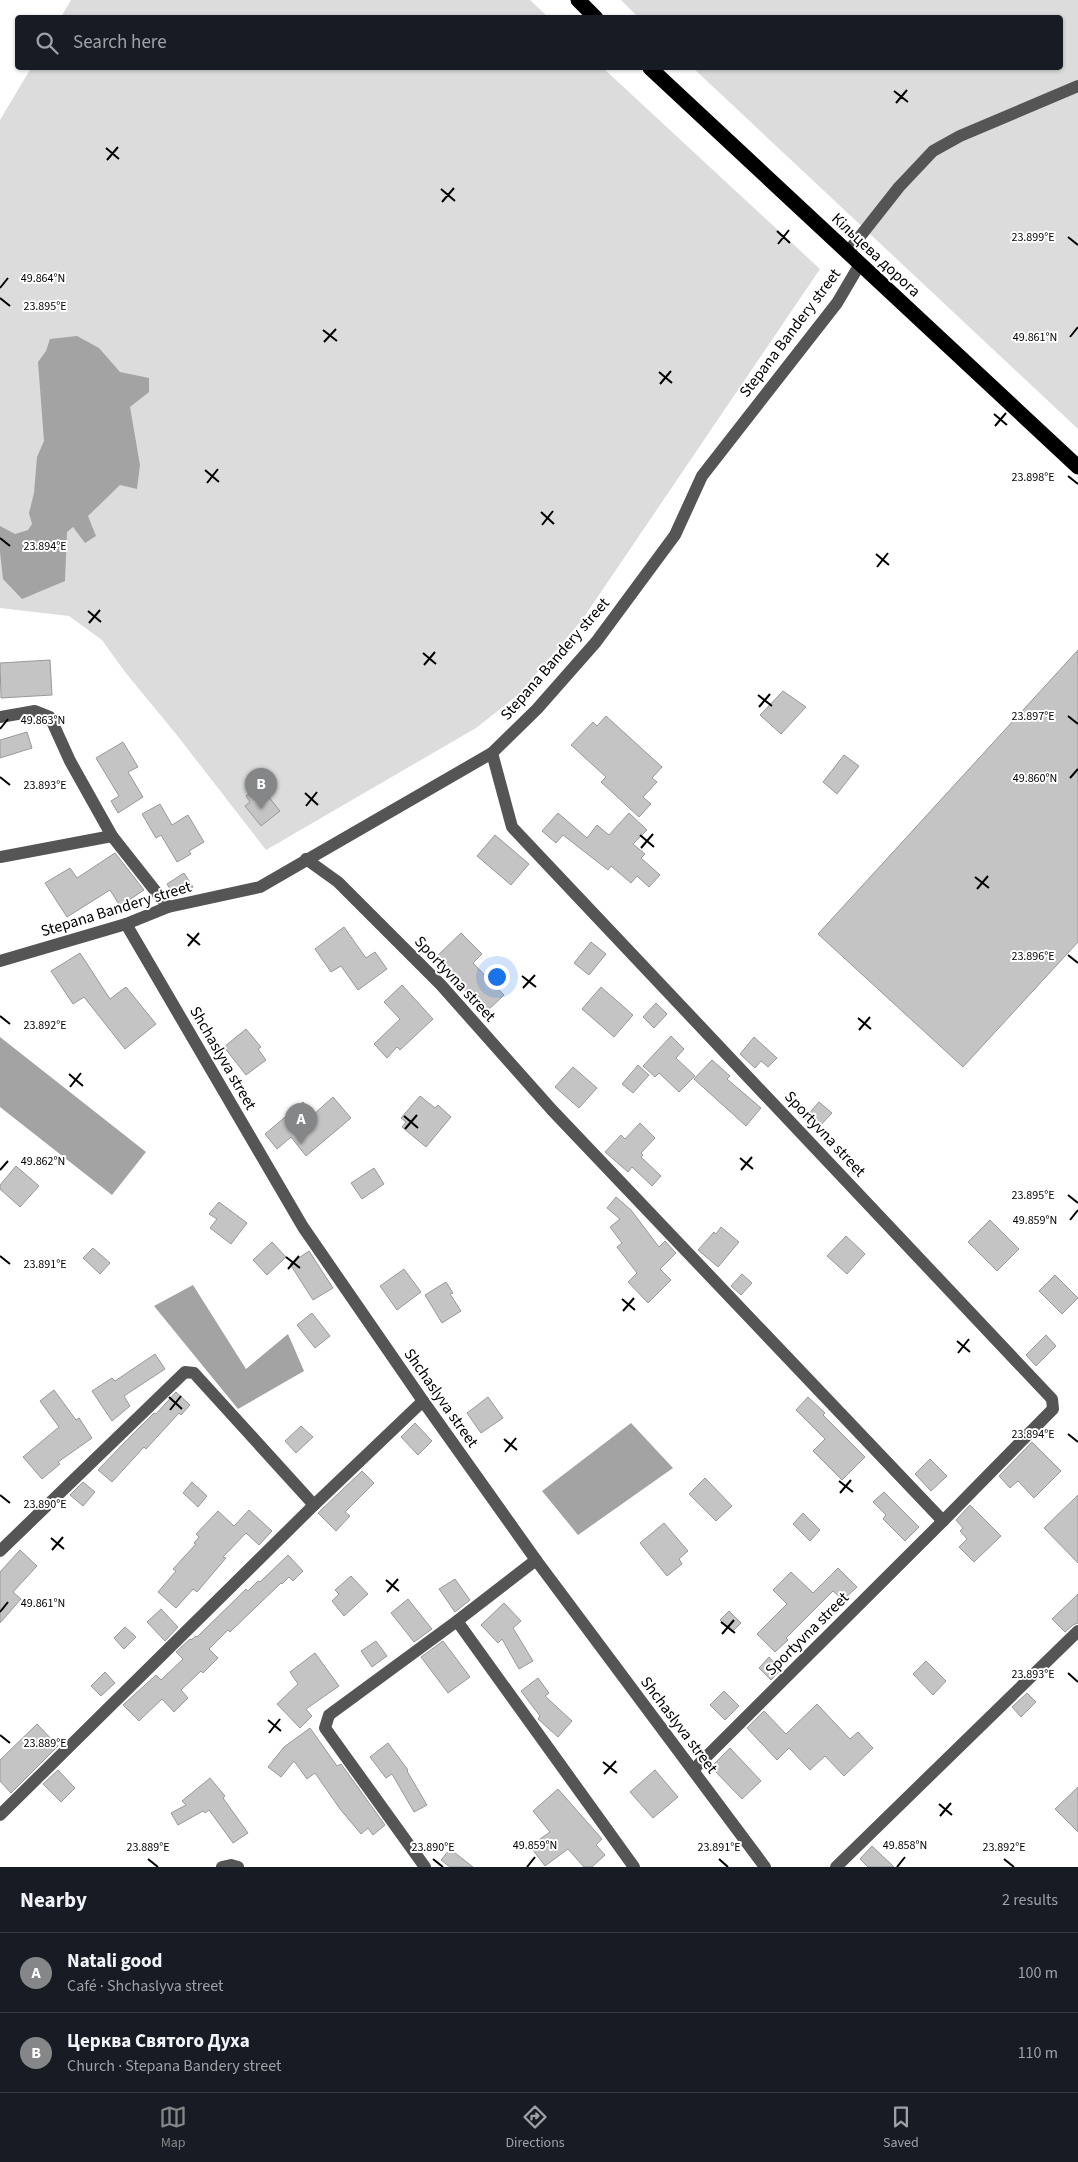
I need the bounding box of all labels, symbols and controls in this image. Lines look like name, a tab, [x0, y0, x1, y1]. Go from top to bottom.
search box	[15, 15, 1063, 70]
icon: search	[33, 29, 61, 57]
text: Search here	[73, 29, 167, 56]
street label: Кільцева дорога	[827, 208, 925, 302]
text: 23.899°E	[1011, 229, 1055, 246]
street label: Stepana Bandery street	[734, 264, 846, 402]
text: 49.864°N	[21, 270, 65, 287]
text: 23.895°E	[23, 298, 67, 315]
text: 49.861°N	[1013, 329, 1057, 346]
text: 23.898°E	[1011, 469, 1055, 486]
text: 23.894°E	[23, 538, 67, 555]
street label: Stepana Bandery street	[496, 592, 615, 725]
text: 23.897°E	[1011, 708, 1055, 725]
text: 49.863°N	[21, 712, 65, 729]
pin: B	[245, 768, 277, 809]
text: 49.860°N	[1013, 770, 1057, 787]
text: 23.893°E	[23, 777, 67, 794]
street label: Stepana Bandery street	[38, 876, 194, 942]
street label: Sportyvna street	[409, 931, 501, 1027]
text: 23.896°E	[1011, 948, 1055, 965]
your location	[484, 964, 510, 990]
street label: Shchaslyva street	[184, 1002, 262, 1114]
text: 23.892°E	[23, 1017, 67, 1034]
street label: Sportyvna street	[779, 1086, 871, 1182]
pin: A	[285, 1103, 317, 1144]
text: 49.862°N	[21, 1153, 65, 1170]
text: 23.895°E	[1011, 1187, 1055, 1204]
text: 49.859°N	[1013, 1212, 1057, 1229]
text: 23.891°E	[23, 1256, 67, 1273]
street label: Shchaslyva street	[399, 1344, 484, 1452]
text: 23.894°E	[1011, 1426, 1055, 1443]
text: 23.890°E	[23, 1496, 67, 1513]
street label: Sportyvna street	[760, 1587, 854, 1681]
text: 49.861°N	[21, 1595, 65, 1612]
text: 23.893°E	[1011, 1666, 1055, 1683]
street label: Shchaslyva street	[635, 1672, 723, 1779]
text: 23.889°E	[23, 1735, 67, 1752]
text: 49.859°N	[513, 1837, 557, 1854]
text: 49.858°N	[883, 1837, 927, 1854]
text: 23.889°E	[126, 1839, 170, 1856]
text: 23.890°E	[411, 1839, 455, 1856]
text: 23.891°E	[697, 1839, 741, 1856]
text: 23.892°E	[982, 1839, 1026, 1856]
text: Nearby	[20, 1885, 87, 1915]
text: 2 results	[1002, 1889, 1058, 1911]
text: Natali good	[67, 1948, 162, 1975]
text: A	[31, 1962, 41, 1984]
text: 100 m	[1018, 1962, 1058, 1984]
text: Café · Shchaslyva street	[67, 1975, 223, 1997]
text: Церква Святого Духа	[67, 2028, 250, 2055]
text: B	[31, 2042, 41, 2064]
text: 110 m	[1018, 2042, 1058, 2064]
text: Church · Stepana Bandery street	[67, 2055, 281, 2077]
tab: Map	[159, 2103, 187, 2153]
tab: Directions	[505, 2103, 565, 2153]
tab: Saved	[883, 2103, 919, 2153]

